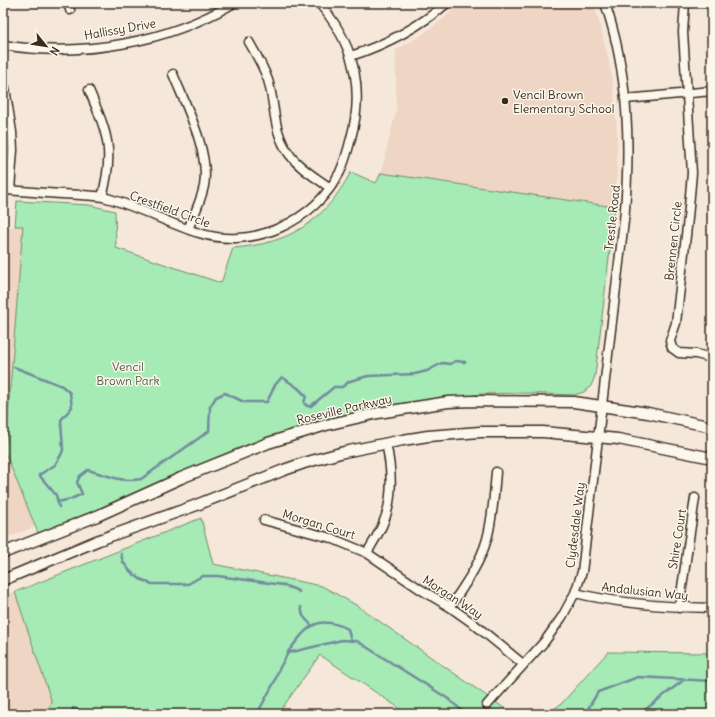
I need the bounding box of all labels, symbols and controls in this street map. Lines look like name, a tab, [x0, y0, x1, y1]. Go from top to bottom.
street label: Hallissy Drive	[83, 15, 157, 43]
north arrow	[26, 26, 66, 66]
text: N	[47, 44, 63, 58]
place label: Vencil Brown Elementary School	[513, 87, 614, 116]
marker: Vencil Brown Elementary School	[500, 96, 510, 106]
street label: Trestle Road	[601, 184, 623, 252]
street label: Crestfield Circle	[128, 187, 212, 231]
street label: Brennen Circle	[661, 201, 685, 281]
park label: Vencil Brown Park	[96, 359, 160, 388]
street label: Roseville Parkway	[295, 391, 393, 427]
street label: Clydesdale Way	[562, 481, 588, 569]
street label: Morgan Court	[281, 506, 357, 542]
street label: Shire Court	[665, 508, 689, 570]
street label: Morgan Way	[420, 572, 486, 622]
street label: Andalusian Way	[601, 579, 689, 603]

